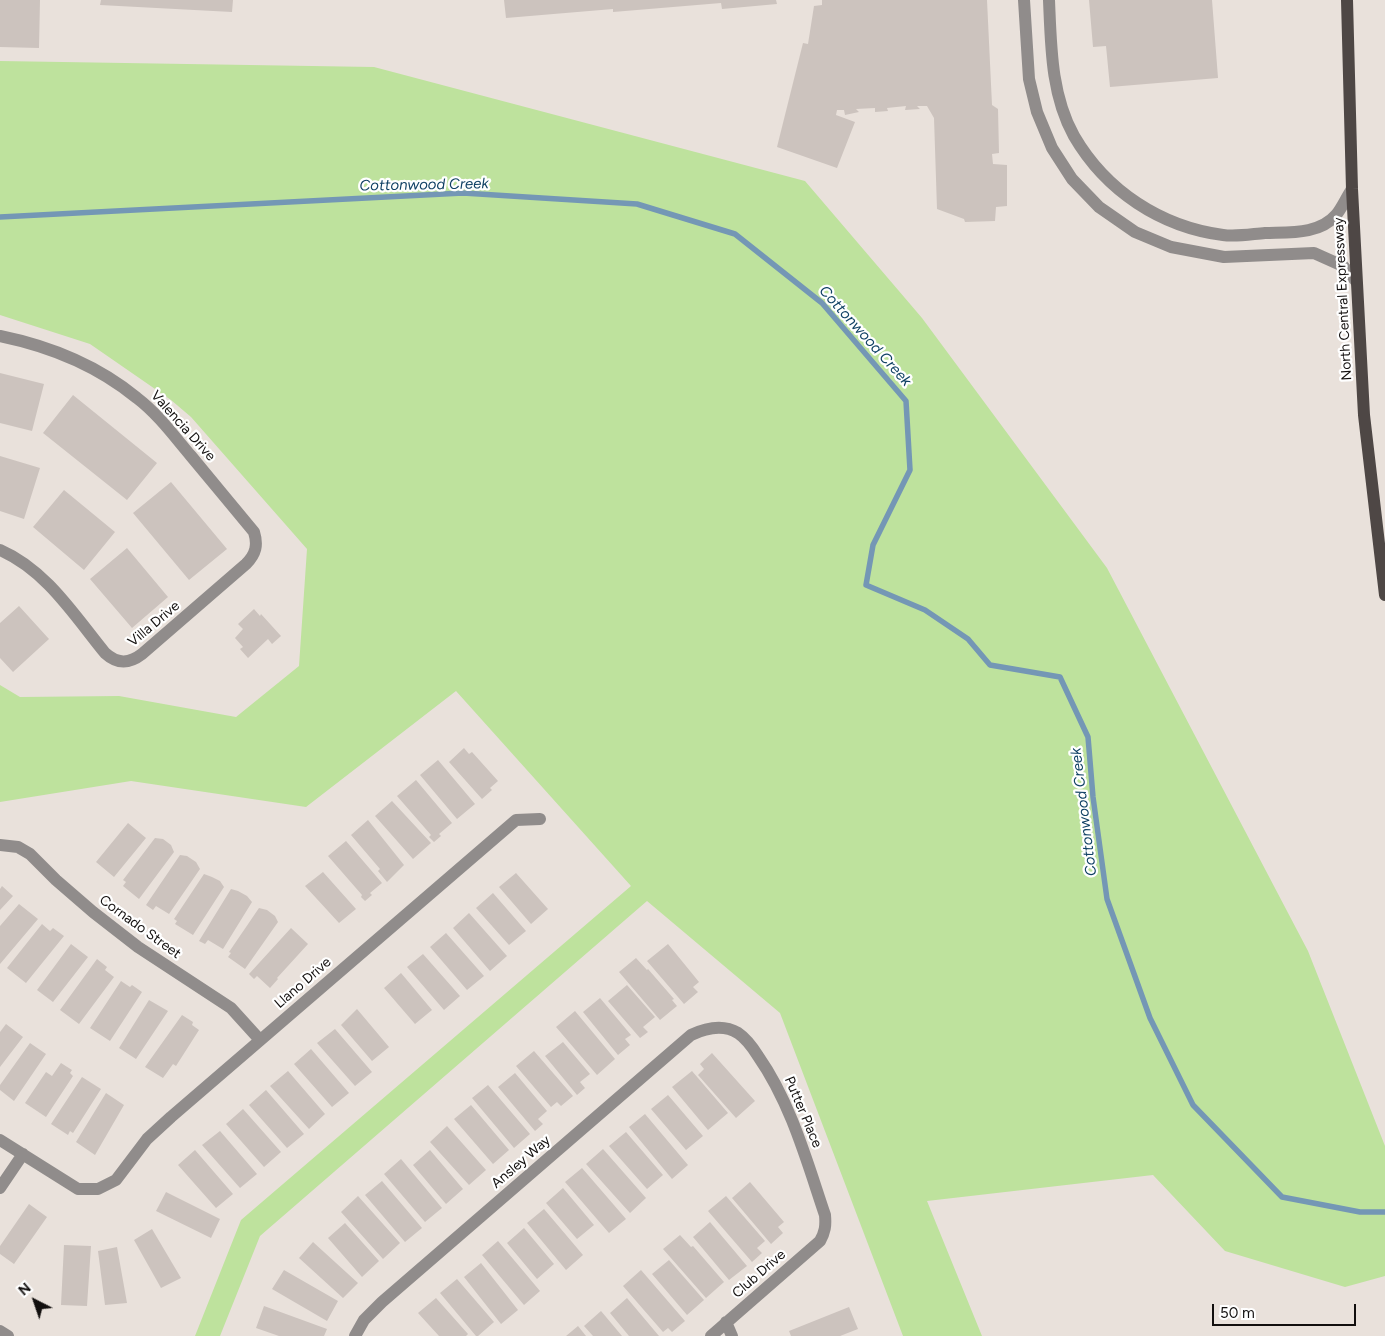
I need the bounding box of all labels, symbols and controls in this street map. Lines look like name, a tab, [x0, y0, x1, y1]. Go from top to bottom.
water label: Cottonwood Creek	[359, 175, 489, 195]
street label: North Central Expressway	[1330, 217, 1356, 381]
water label: Cottonwood Creek	[815, 282, 915, 390]
street label: Valencia Drive	[147, 387, 219, 465]
street label: Villa Drive	[125, 598, 183, 650]
water label: Cottonwood Creek	[1067, 747, 1101, 877]
street label: Cornado Street	[96, 892, 184, 962]
street label: Llano Drive	[271, 954, 335, 1012]
street label: Putter Place	[780, 1074, 826, 1150]
street label: Ansley Way	[488, 1132, 554, 1192]
street label: Club Drive	[729, 1246, 789, 1302]
north arrow	[10, 1276, 60, 1326]
text: N	[15, 1279, 34, 1299]
scale bar	[1215, 1294, 1359, 1326]
text: 50 m	[1220, 1304, 1255, 1322]

